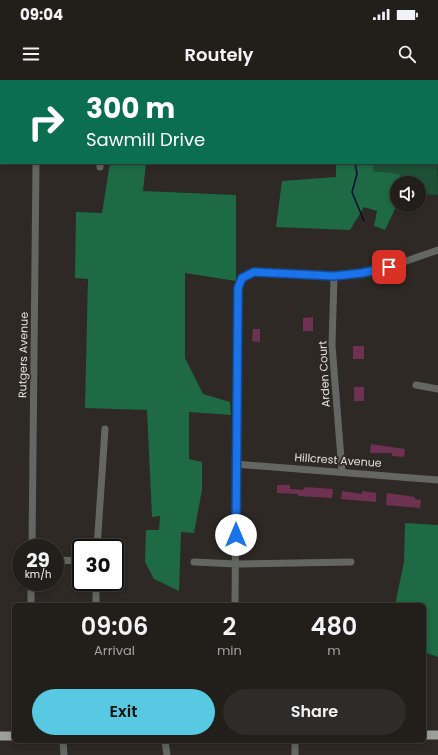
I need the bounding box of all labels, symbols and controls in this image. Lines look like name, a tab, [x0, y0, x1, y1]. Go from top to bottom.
text: 09:04	[20, 4, 63, 25]
text: Routely	[185, 42, 253, 67]
icon: menu	[20, 43, 42, 65]
icon: search	[396, 43, 418, 65]
text: 300 m	[86, 89, 175, 128]
icon: right	[20, 96, 72, 148]
text: Sawmill Drive	[86, 127, 205, 152]
map controls	[390, 176, 426, 212]
button: sound	[390, 176, 426, 212]
pin	[372, 250, 406, 284]
icon: arrive	[378, 256, 400, 278]
street label: Rutgers Avenue	[14, 312, 32, 398]
street label: Arden Court	[314, 340, 334, 408]
street label: Hillcrest Avenue	[294, 449, 382, 471]
position arrow	[215, 514, 257, 556]
speed limit sign: 30	[72, 539, 124, 591]
text: 29	[26, 546, 50, 574]
text: km/h	[25, 567, 51, 582]
text: 09:06	[81, 610, 148, 643]
text: 2	[223, 610, 236, 643]
text: 480	[311, 610, 357, 643]
text: Arrival	[94, 641, 135, 660]
text: min	[217, 641, 242, 660]
text: m	[327, 641, 341, 660]
button: Exit	[32, 689, 215, 735]
button: Share	[223, 689, 406, 735]

